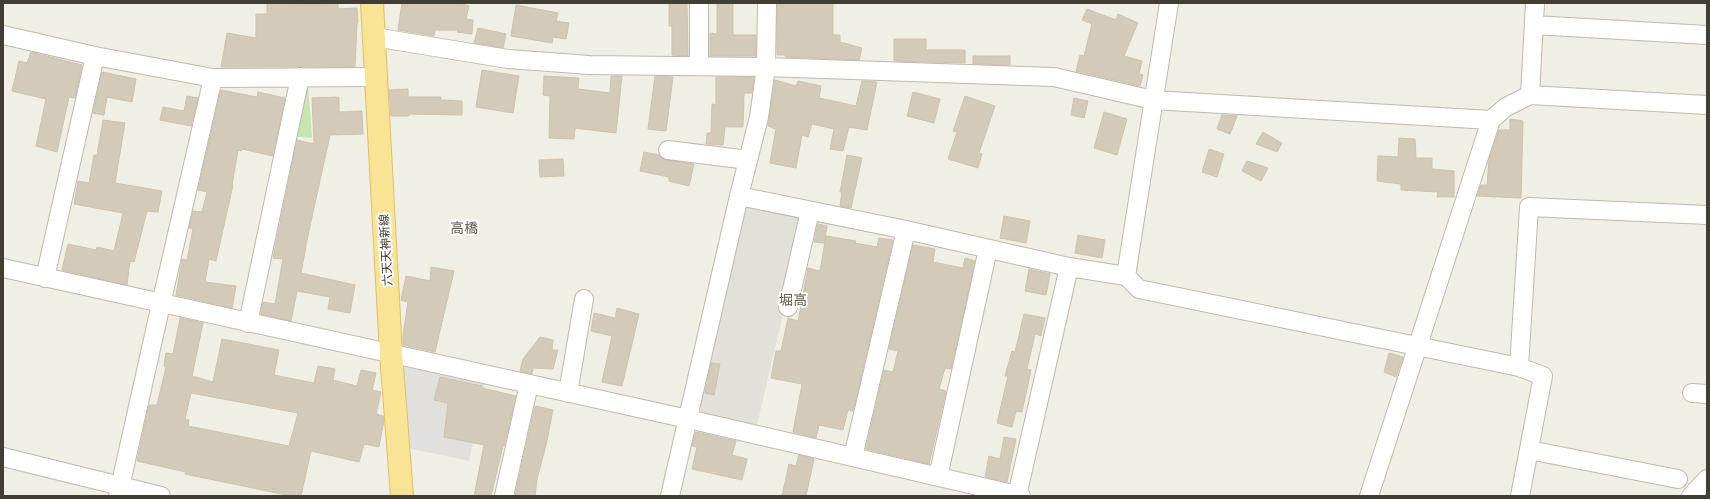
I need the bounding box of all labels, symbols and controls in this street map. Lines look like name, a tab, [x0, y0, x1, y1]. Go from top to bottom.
street label: 六天天神新線	[377, 214, 395, 286]
district label: 高橋	[450, 220, 478, 237]
district label: 堀高	[779, 292, 807, 309]

